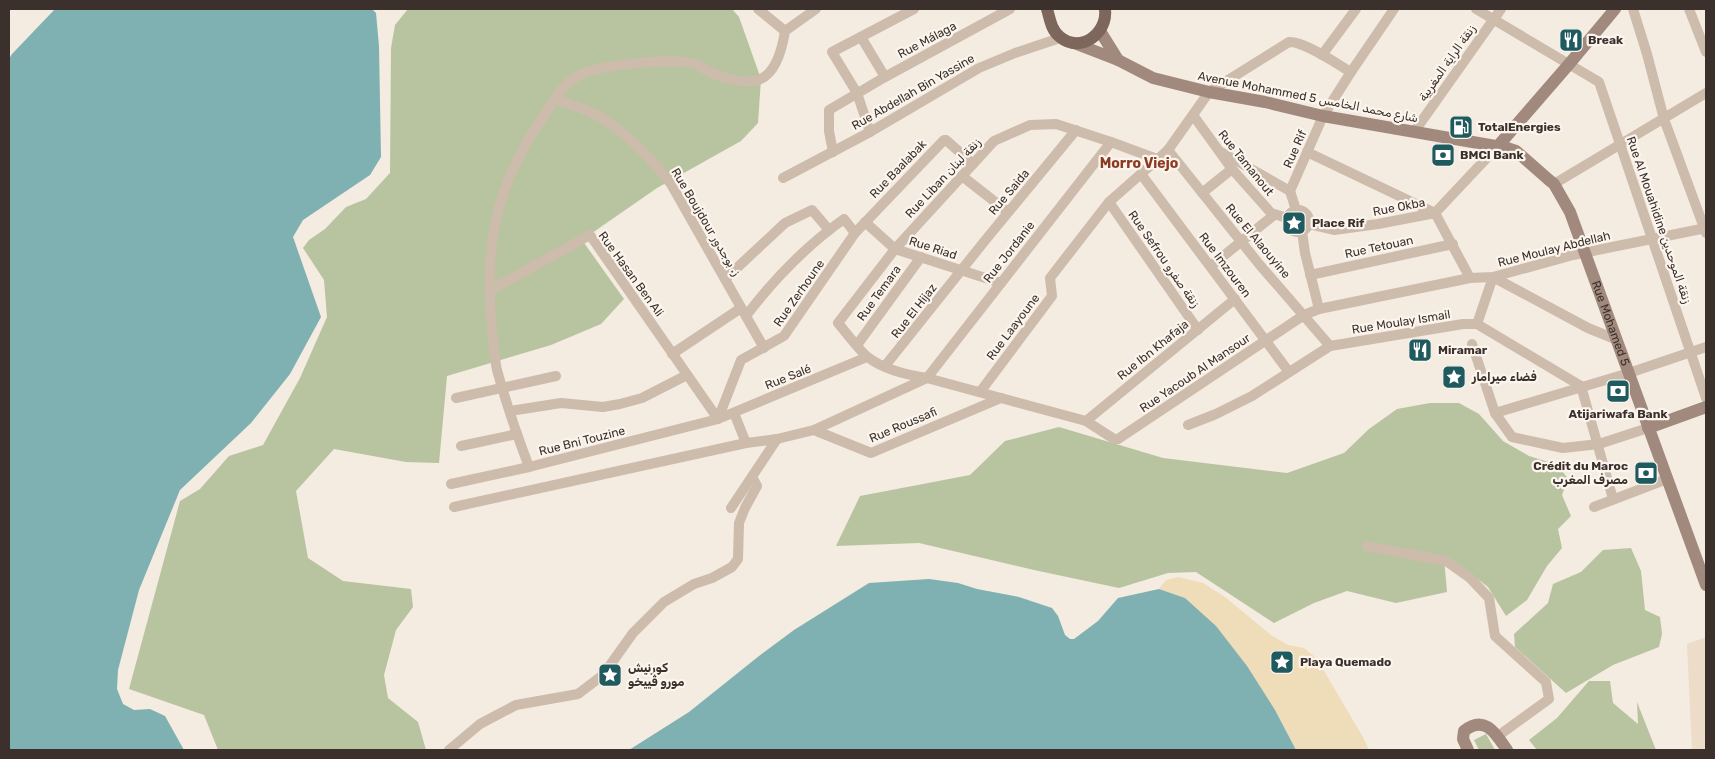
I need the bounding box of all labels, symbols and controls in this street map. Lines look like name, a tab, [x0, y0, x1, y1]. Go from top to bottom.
street label: Rue Málaga	[895, 19, 959, 61]
street label: زنقة الراية المغربية	[1415, 22, 1479, 104]
restaurant icon: Break	[1558, 27, 1584, 53]
place label: Break	[1588, 33, 1623, 47]
street label: Rue Abdellah Bin Yassine	[849, 51, 977, 133]
street label: Avenue Mohammed 5 شارع محمد الخامس	[1196, 69, 1419, 127]
fuel station icon: TotalEnergies	[1448, 114, 1474, 140]
place label: TotalEnergies	[1478, 120, 1561, 134]
street label: Rue Tamanout	[1215, 127, 1277, 199]
street label: Rue Rif	[1280, 127, 1310, 170]
street label: Rue Liban زنقة لبنان	[902, 135, 984, 222]
street label: Rue Al Mouahidine زنقة الموحدين	[1623, 135, 1694, 306]
street label: Rue Baalabak	[867, 136, 930, 201]
bank icon: BMCI Bank	[1430, 142, 1456, 168]
place label: BMCI Bank	[1460, 148, 1524, 162]
district label: Morro Viejo	[1100, 155, 1178, 172]
street label: Rue Boujdour ز. بوجدور	[667, 166, 744, 279]
street label: Rue Saida	[986, 166, 1032, 218]
street label: Rue Okba	[1372, 195, 1426, 219]
street label: Rue El Alaouyine	[1223, 201, 1293, 281]
street label: Rue Sefrou زنقة صفرو	[1124, 208, 1203, 311]
place icon: Place Rif	[1281, 210, 1307, 236]
place label: Place Rif	[1312, 216, 1365, 230]
street label: Rue Jordanie	[981, 218, 1038, 286]
street label: Rue Moulay Abdellah	[1496, 228, 1612, 270]
street label: Rue Hasan Ben Ali	[596, 229, 667, 319]
street label: Rue Imzouren	[1196, 230, 1254, 300]
street label: Rue Tetouan	[1343, 233, 1415, 261]
street label: Rue Riad	[907, 234, 959, 262]
street label: Rue Zerhoune	[771, 257, 827, 329]
street label: Rue Temara	[854, 262, 904, 324]
street label: Rue Mohamed 5	[1589, 279, 1633, 368]
street label: Rue El Hijaz	[888, 281, 940, 341]
street label: Rue Laayoune	[984, 291, 1043, 363]
street label: Rue Moulay Ismail	[1351, 307, 1451, 337]
street label: Rue Ibn Khafaja	[1115, 317, 1191, 383]
street label: Rue Yacoub Al Mansour	[1137, 331, 1253, 415]
restaurant icon: Miramar	[1407, 337, 1433, 363]
place label: Miramar	[1438, 343, 1488, 357]
street label: Rue Salé	[763, 361, 813, 393]
place icon: فضاء ميرامار	[1441, 364, 1467, 390]
place label: فضاء ميرامار	[1471, 370, 1537, 384]
bank icon: Atijariwafa Bank	[1605, 378, 1631, 404]
street label: Rue Roussafi	[867, 404, 939, 446]
place label: Atijariwafa Bank	[1569, 407, 1667, 421]
street label: Rue Bni Touzine	[537, 423, 627, 458]
place label: Crédit du Maroc مصرف المغرب	[1533, 459, 1628, 487]
bank icon: Crédit du Maroc مصرف المغرب	[1633, 460, 1659, 486]
place icon: Playa Quemado	[1269, 649, 1295, 675]
place label: Playa Quemado	[1300, 655, 1391, 669]
place label: كورنيش مورو ڤييخو	[628, 661, 685, 689]
place icon: كورنيش مورو ڤييخو	[597, 662, 623, 688]

